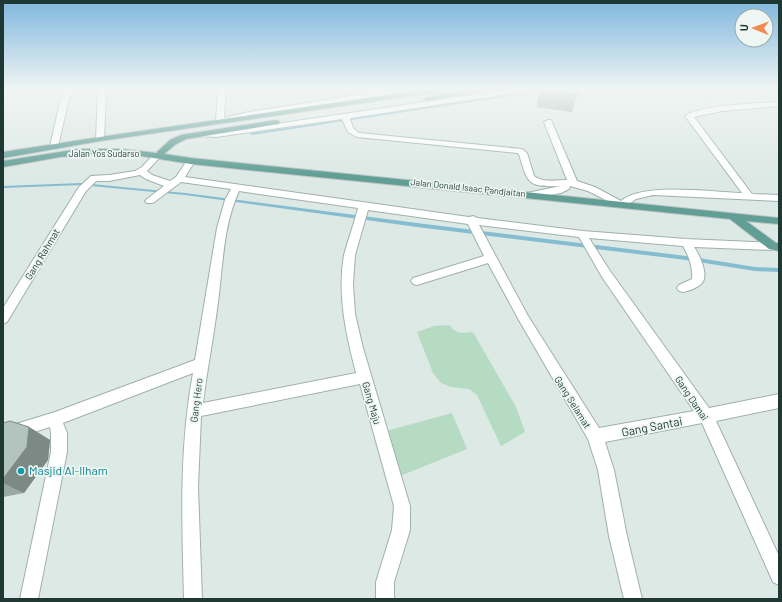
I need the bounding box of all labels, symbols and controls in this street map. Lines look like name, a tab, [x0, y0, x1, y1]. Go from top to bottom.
north arrow	[734, 8, 774, 48]
text: U	[737, 24, 750, 31]
street label: Jalan Yos Sudarso	[69, 148, 139, 159]
street label: Jalan Donald Isaac Pandjaitan	[410, 176, 526, 199]
street label: Gang Rahmat	[22, 226, 62, 282]
street label: Gang Damai	[673, 373, 711, 423]
street label: Gang Selamat	[552, 374, 594, 431]
street label: Gang Hero	[187, 377, 205, 423]
street label: Gang Maju	[360, 380, 384, 426]
street label: Gang Santai	[620, 413, 683, 439]
place label: Masjid Al-Ilham	[29, 463, 108, 477]
marker: Masjid Al-Ilham	[16, 466, 26, 476]

